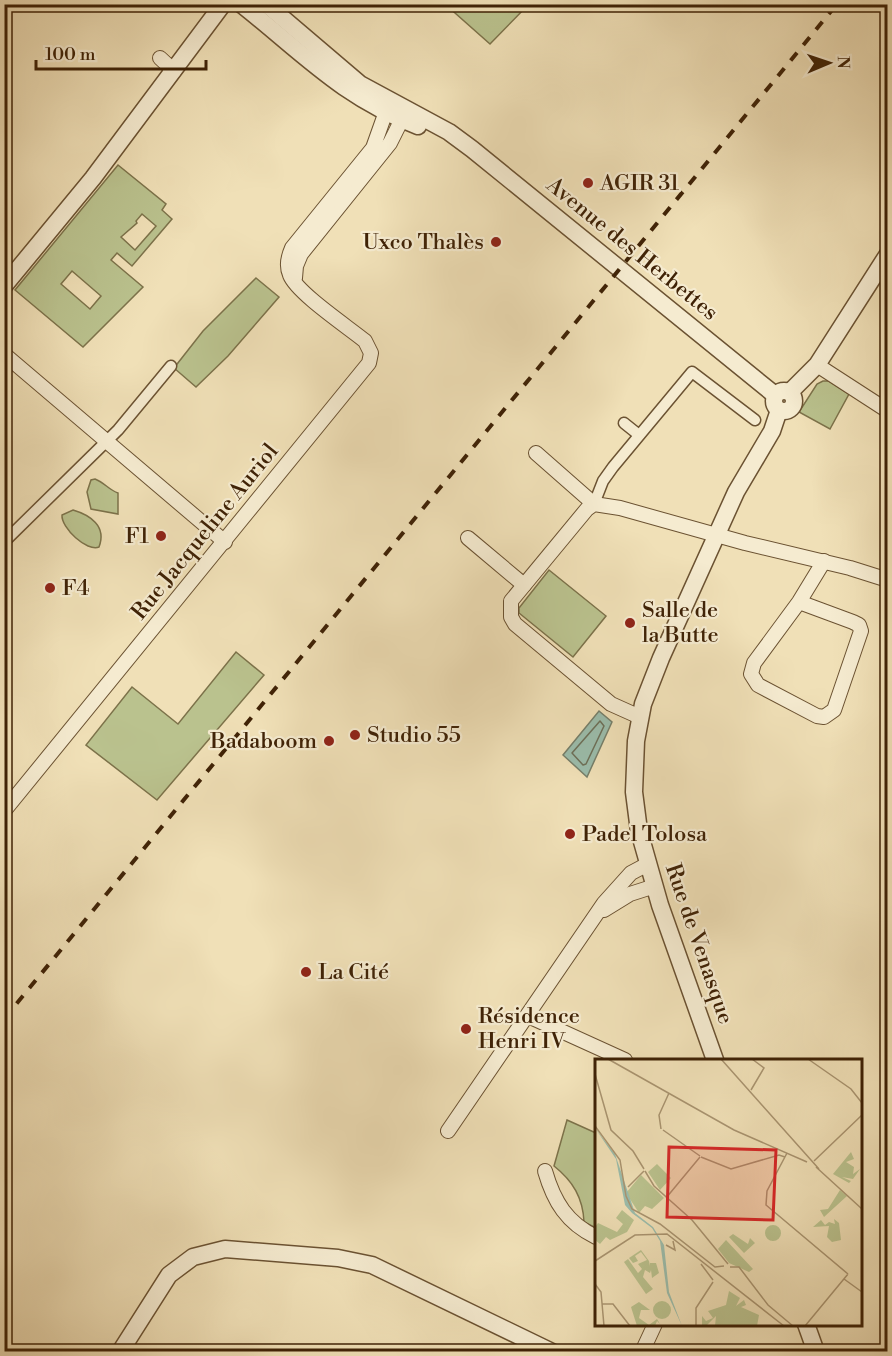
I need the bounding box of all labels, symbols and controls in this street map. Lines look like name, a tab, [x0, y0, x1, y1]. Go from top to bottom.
scale bar	[36, 33, 206, 71]
north arrow	[799, 33, 859, 93]
text: 100 m	[45, 43, 96, 66]
text: N	[833, 56, 853, 70]
place label: AGIR 31	[599, 170, 680, 197]
street label: Avenue des Herbettes	[540, 171, 723, 326]
marker: AGIR 31	[581, 176, 595, 190]
place label: Uxco Thalès	[363, 229, 484, 256]
marker: Uxco Thalès	[489, 235, 503, 249]
street label: Rue Jacqueline Auriol	[126, 438, 284, 625]
place label: F1	[125, 523, 150, 550]
marker: F1	[154, 529, 168, 543]
place label: F4	[62, 575, 90, 602]
marker: F4	[43, 581, 57, 595]
place label: Salle de la Butte	[642, 597, 719, 649]
marker: Salle de la Butte	[623, 616, 637, 630]
place label: Studio 55	[367, 722, 461, 749]
place label: Badaboom	[209, 728, 317, 755]
marker: Studio 55	[348, 728, 362, 742]
marker: Badaboom	[322, 734, 336, 748]
place label: Padel Tolosa	[582, 821, 708, 848]
marker: Padel Tolosa	[563, 827, 577, 841]
street label: Rue de Venasque	[659, 860, 739, 1028]
place label: La Cité	[318, 959, 389, 986]
marker: La Cité	[299, 965, 313, 979]
place label: Résidence Henri IV	[478, 1003, 580, 1055]
marker: Résidence Henri IV	[459, 1022, 473, 1036]
inset map	[595, 1059, 862, 1326]

